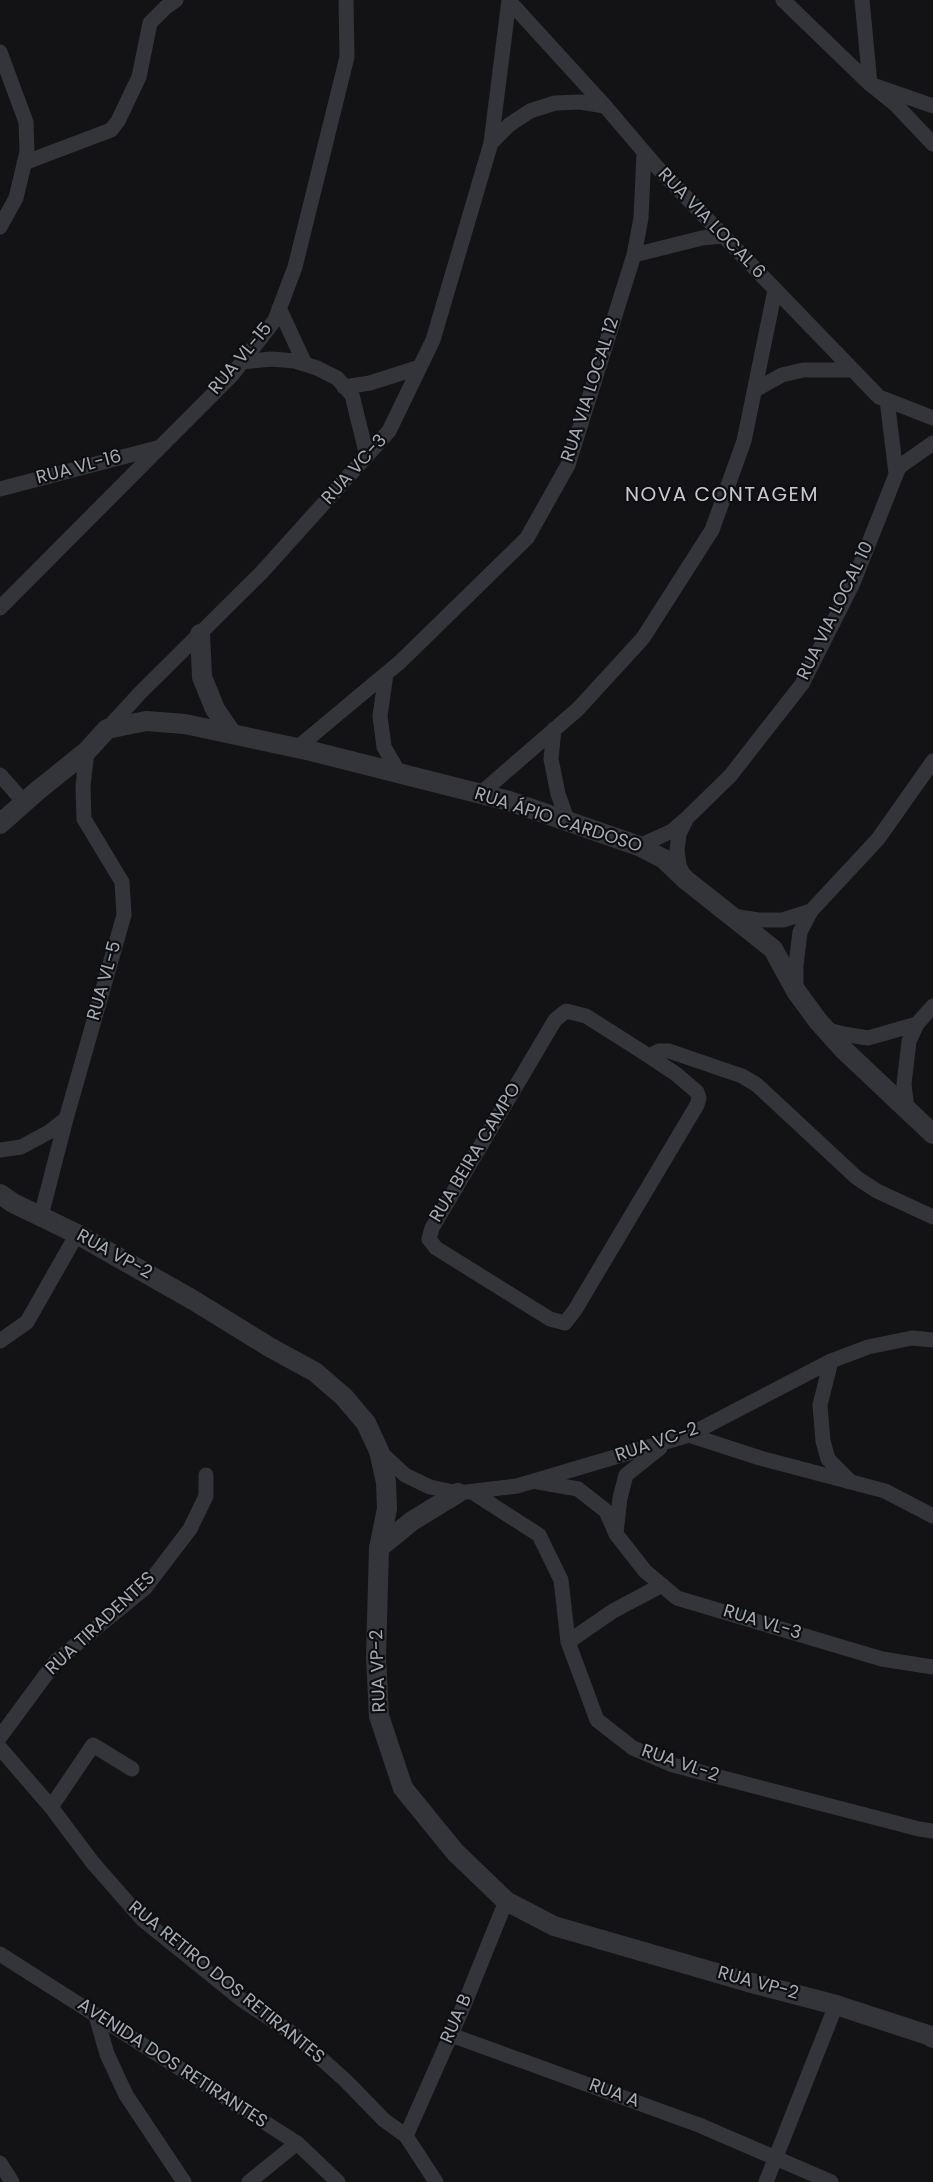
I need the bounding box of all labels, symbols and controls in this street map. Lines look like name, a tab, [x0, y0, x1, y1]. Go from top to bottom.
street label: RUA VIA LOCAL 6	[653, 164, 769, 284]
street label: RUA VIA LOCAL 12	[558, 315, 624, 465]
street label: RUA VL-15	[205, 319, 277, 399]
street label: RUA VC-3	[318, 431, 392, 509]
street label: RUA VL-16	[34, 446, 124, 490]
district label: NOVA CONTAGEM	[625, 484, 819, 508]
street label: RUA VIA LOCAL 10	[793, 538, 879, 684]
street label: RUA ÁPIO CARDOSO	[472, 784, 644, 858]
street label: RUA VL-5	[83, 939, 127, 1023]
street label: RUA BEIRA CAMPO	[426, 1079, 526, 1227]
street label: RUA VP-2	[73, 1225, 155, 1285]
street label: RUA VC-2	[613, 1419, 701, 1467]
street label: RUA TIRADENTES	[42, 1568, 160, 1680]
street label: RUA VL-3	[720, 1601, 804, 1645]
street label: RUA VP-2	[367, 1629, 391, 1713]
street label: RUA VL-2	[639, 1741, 721, 1787]
street label: RUA RETIRO DOS RETIRANTES	[124, 1897, 328, 2069]
street label: RUA VP-2	[715, 1963, 801, 2005]
street label: RUA B	[437, 1991, 477, 2047]
street label: AVENIDA DOS RETIRANTES	[73, 1994, 271, 2134]
street label: RUA A	[586, 2075, 642, 2113]

